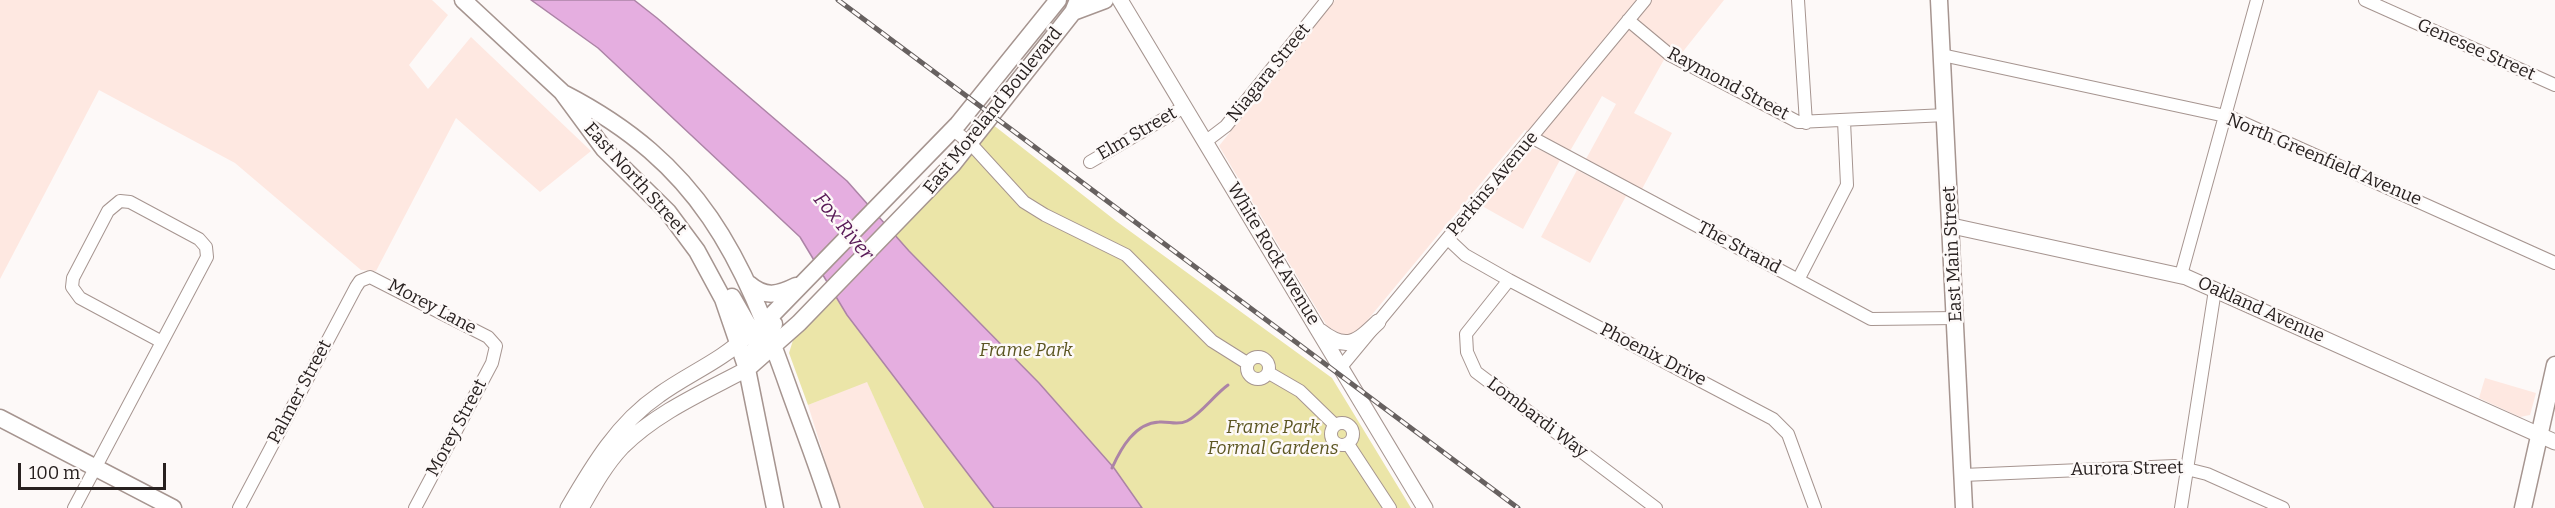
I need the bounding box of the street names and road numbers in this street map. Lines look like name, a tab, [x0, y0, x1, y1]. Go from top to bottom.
street label: Genesee Street	[2414, 14, 2538, 86]
street label: Niagara Street	[1223, 19, 1315, 127]
street label: East Moreland Boulevard	[919, 23, 1067, 199]
street label: Raymond Street	[1664, 43, 1792, 125]
street label: Elm Street	[1094, 103, 1180, 165]
street label: North Greenfield Avenue	[2223, 109, 2425, 211]
street label: East North Street	[579, 118, 691, 240]
street label: Perkins Avenue	[1443, 127, 1543, 241]
street label: White Rock Avenue	[1222, 179, 1324, 329]
street label: East Main Street	[1939, 185, 1967, 323]
street label: The Strand	[1694, 217, 1784, 279]
street label: Oakland Avenue	[2194, 272, 2328, 348]
street label: Morey Lane	[384, 275, 480, 339]
street label: Phoenix Drive	[1596, 319, 1710, 391]
street label: Palmer Street	[264, 336, 336, 448]
street label: Lombardi Way	[1482, 373, 1592, 463]
street label: Morey Street	[422, 376, 492, 480]
street label: Aurora Street	[2070, 457, 2184, 481]

